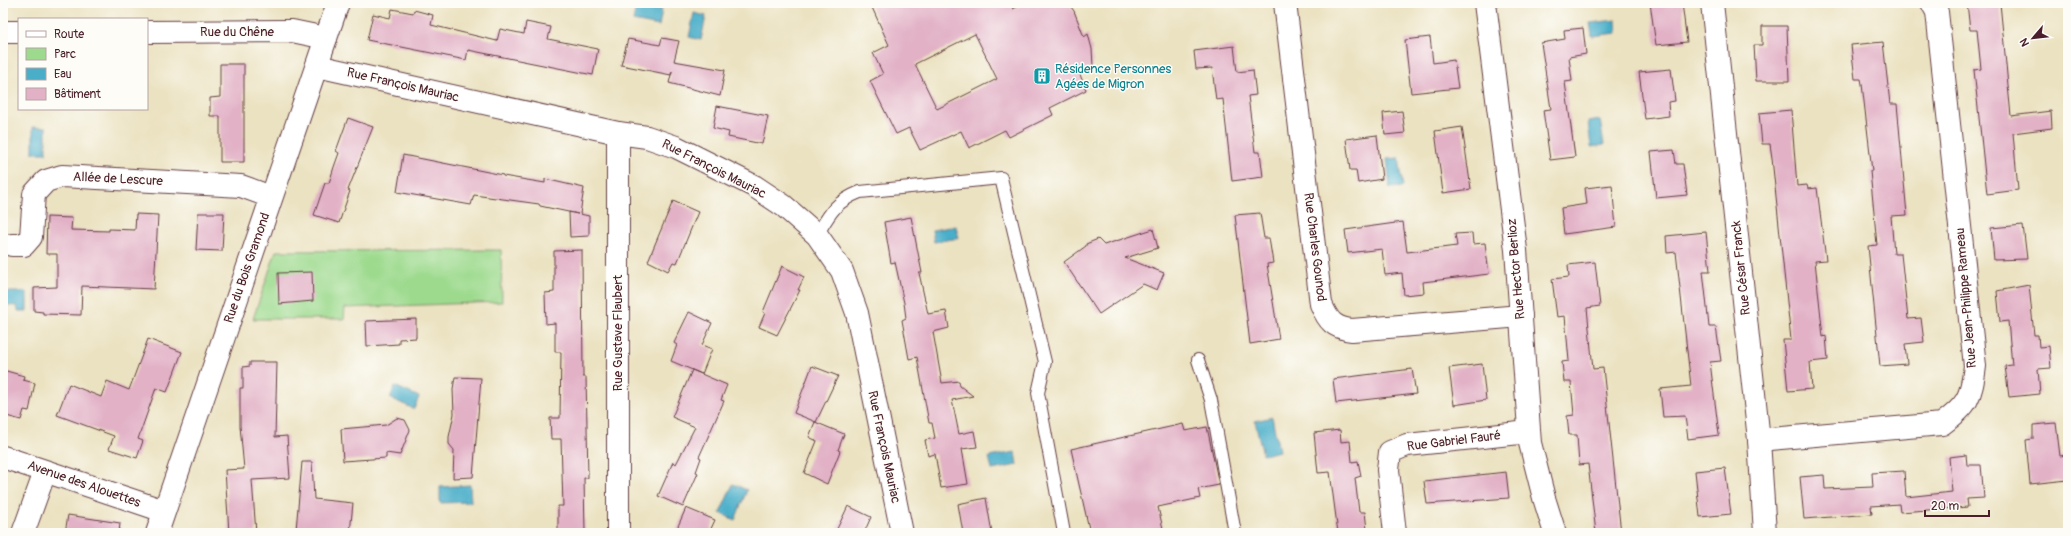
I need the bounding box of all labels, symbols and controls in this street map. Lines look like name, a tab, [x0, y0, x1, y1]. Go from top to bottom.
legend	[18, 18, 148, 110]
north arrow	[2013, 18, 2053, 58]
street label: Rue du Chêne	[200, 24, 275, 40]
text: Route	[54, 27, 84, 42]
text: N	[2017, 36, 2032, 49]
text: Parc	[54, 47, 76, 62]
place label: Résidence Personnes Agées de Migron	[1055, 61, 1171, 92]
street label: Rue François Mauriac	[345, 64, 461, 106]
building icon: Résidence Personnes Agées de Migron	[1032, 66, 1052, 86]
text: Eau	[54, 67, 72, 82]
text: Bâtiment	[54, 87, 101, 102]
street label: Rue François Mauriac	[659, 136, 769, 202]
street label: Allée de Lescure	[73, 169, 164, 189]
street label: Rue Charles Gounod	[1300, 192, 1330, 302]
street label: Rue du Bois Gramond	[221, 211, 273, 325]
street label: Rue Hector Berlioz	[1504, 218, 1528, 320]
street label: Rue César Franck	[1728, 219, 1754, 316]
street label: Rue Jean-Philippe Rameau	[1952, 227, 1980, 369]
street label: Rue Gustave Flaubert	[610, 274, 626, 391]
street label: Rue François Mauriac	[864, 389, 904, 505]
street label: Rue Gabriel Fauré	[1406, 427, 1502, 455]
street label: Avenue des Alouettes	[25, 457, 143, 511]
scale bar	[1925, 492, 1989, 518]
text: 20 m	[1931, 499, 1960, 514]

